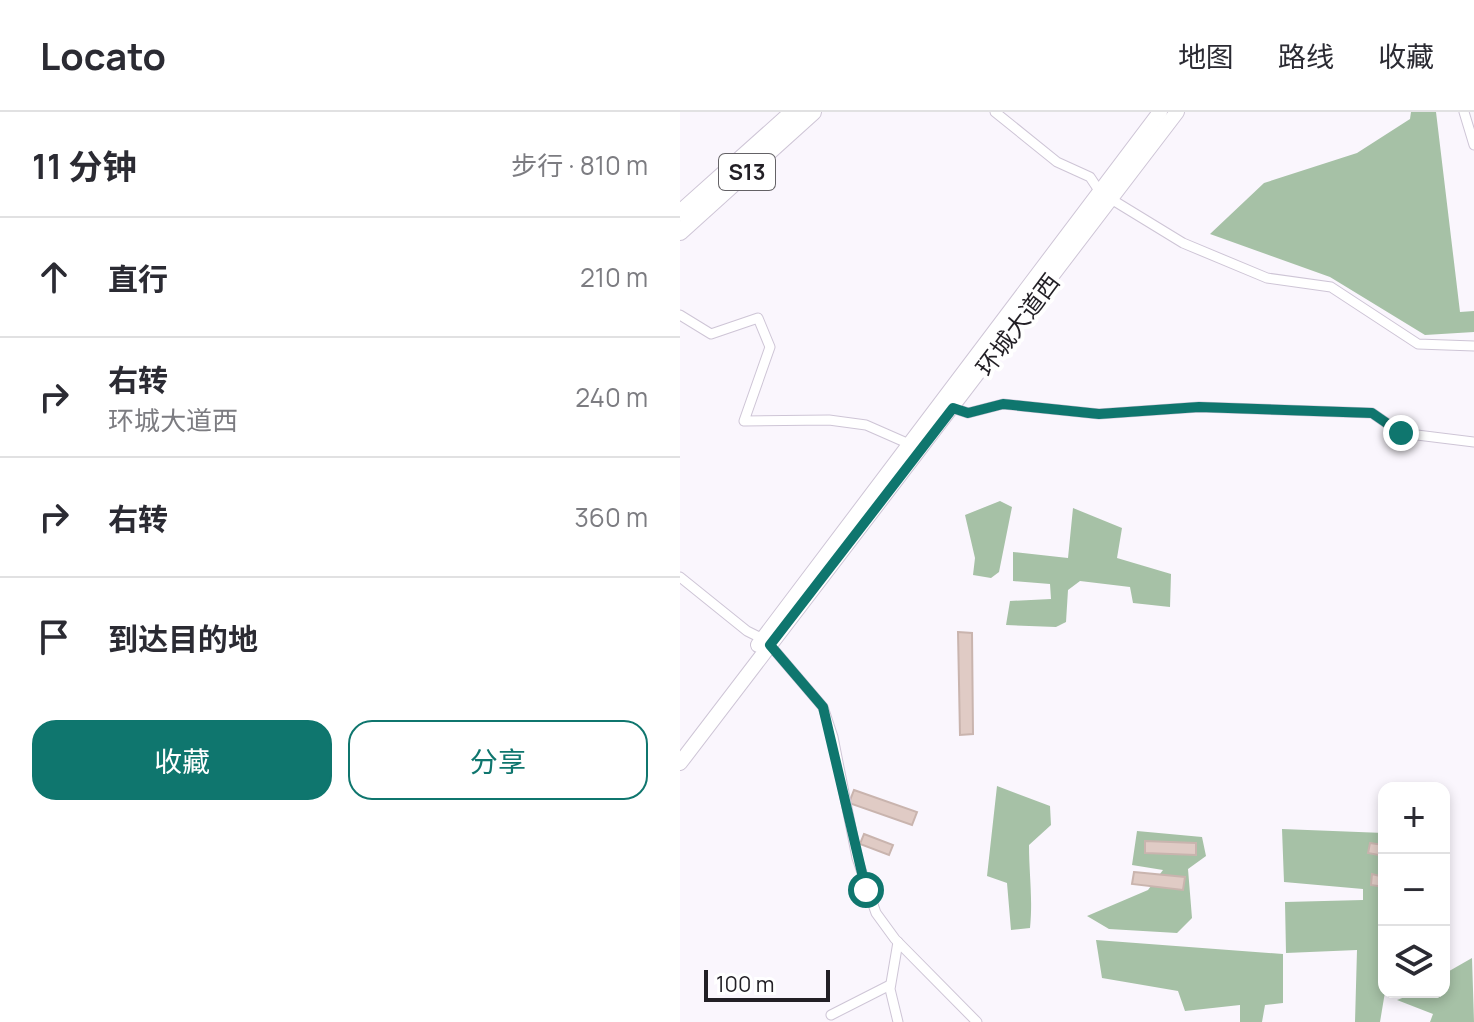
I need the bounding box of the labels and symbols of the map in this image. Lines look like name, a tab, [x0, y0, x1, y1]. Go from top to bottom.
road number: S13	[719, 154, 775, 190]
street label: 环城大道西	[968, 266, 1066, 382]
route end	[1383, 415, 1419, 451]
route start	[848, 872, 884, 908]
scale bar	[704, 966, 830, 1002]

